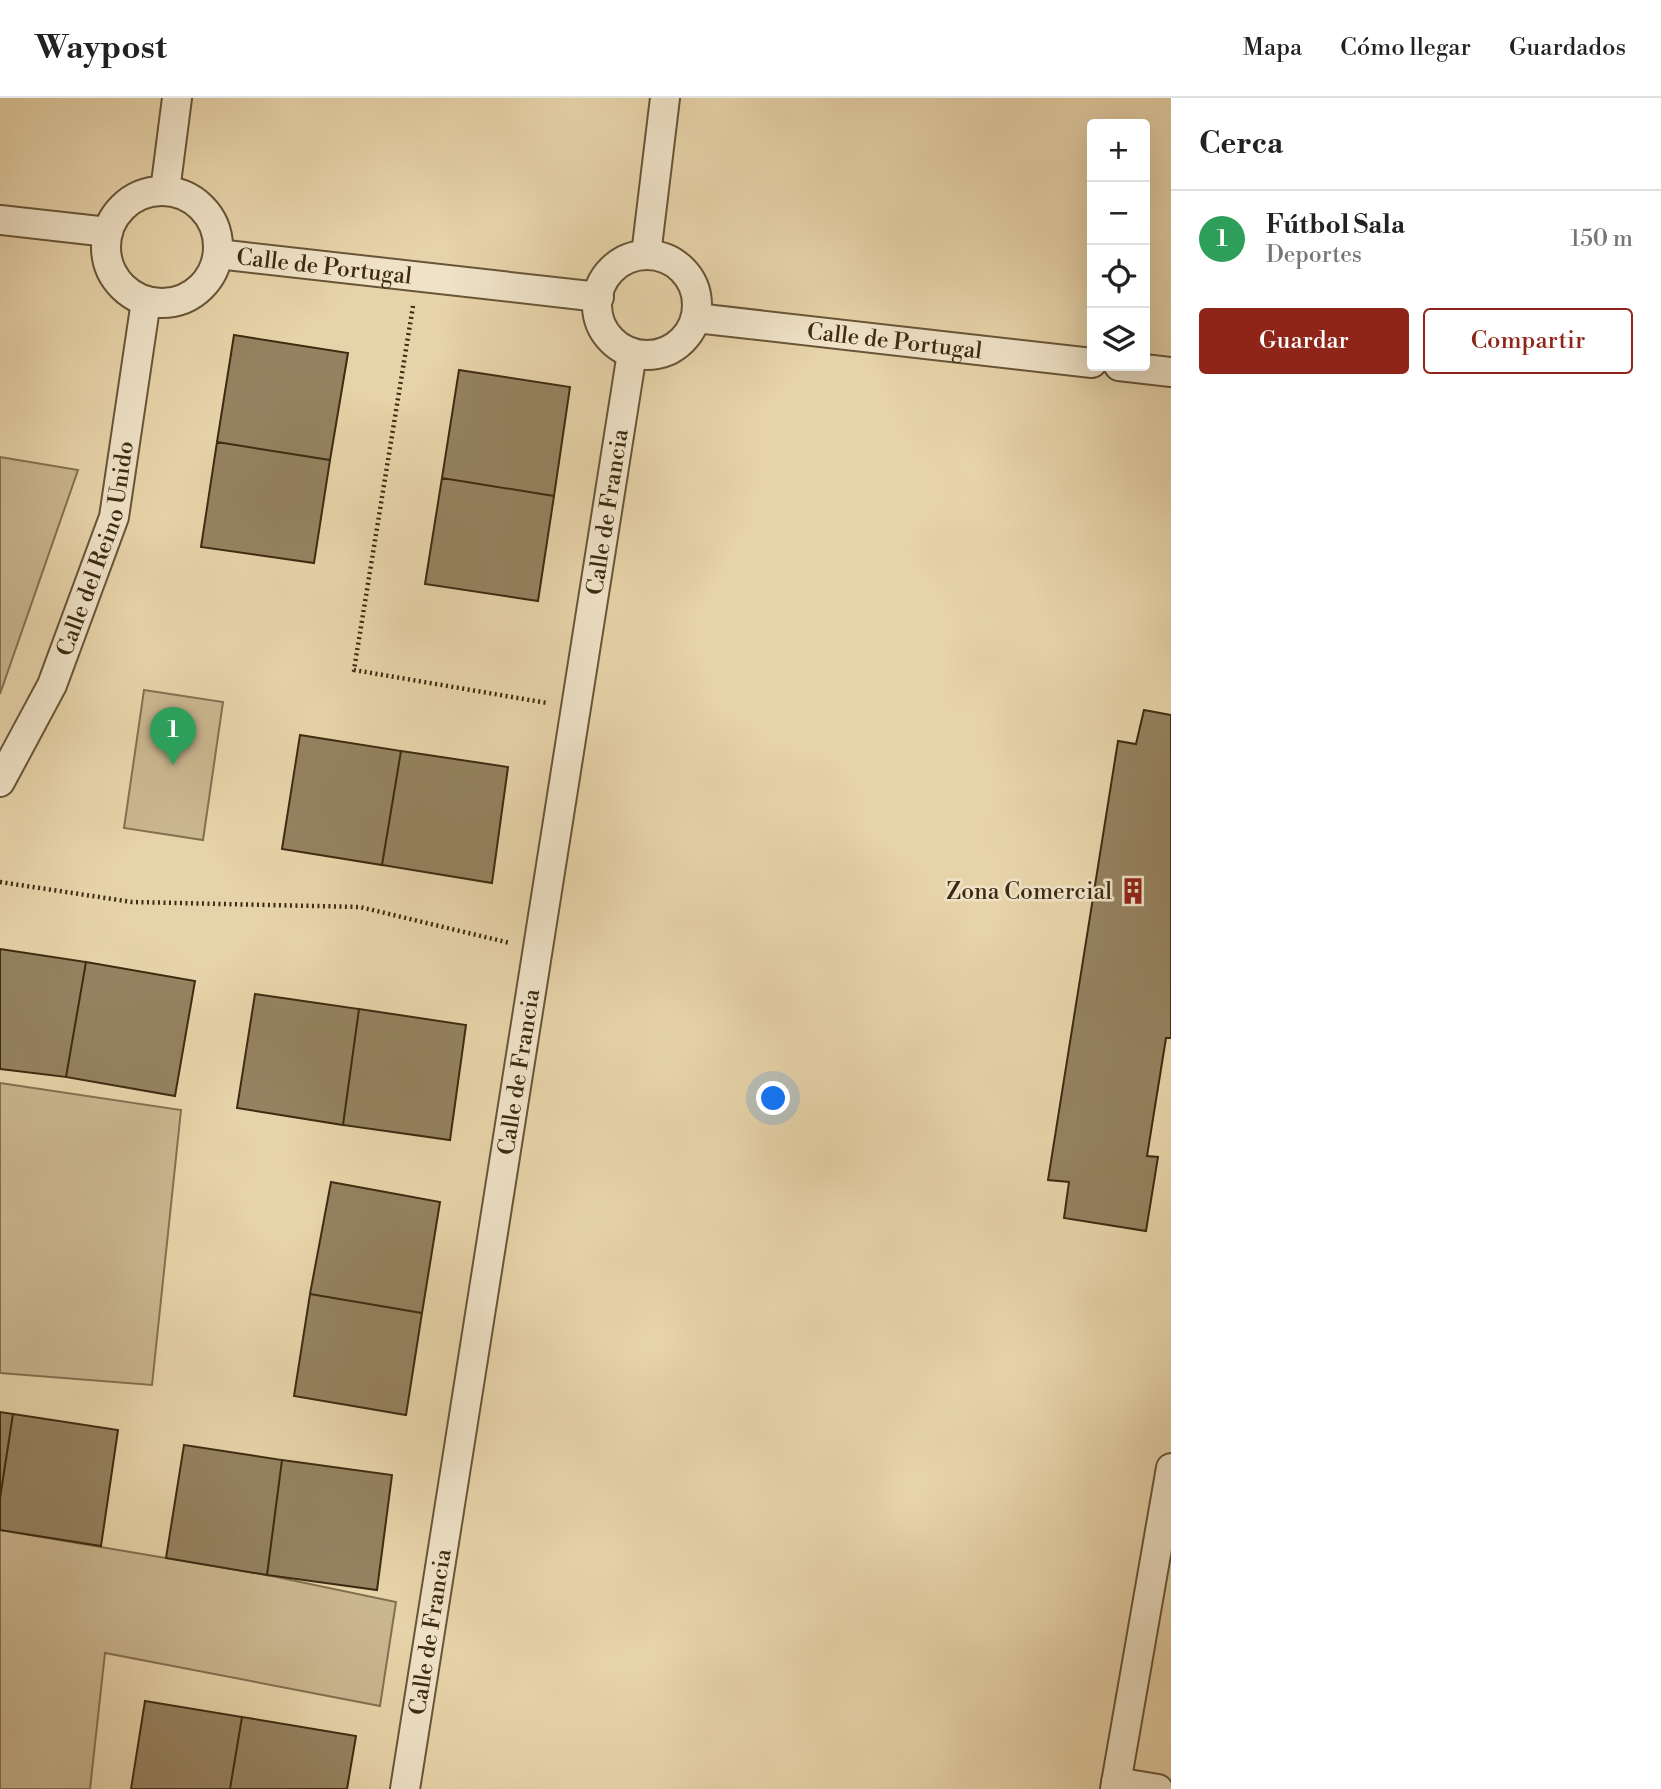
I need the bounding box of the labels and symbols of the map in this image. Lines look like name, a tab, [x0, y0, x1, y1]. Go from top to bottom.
street label: Calle de Portugal	[235, 243, 414, 291]
street label: Calle de Portugal	[805, 318, 984, 365]
street label: Calle de Francia	[581, 427, 635, 597]
street label: Calle del Reino Unido	[51, 439, 140, 660]
pin: 1	[150, 707, 196, 765]
building icon: Zona Comercial	[1118, 876, 1148, 906]
place label: Zona Comercial	[946, 878, 1112, 906]
street label: Calle de Francia	[492, 987, 546, 1157]
your location	[756, 1081, 790, 1115]
street label: Calle de Francia	[404, 1547, 458, 1717]

